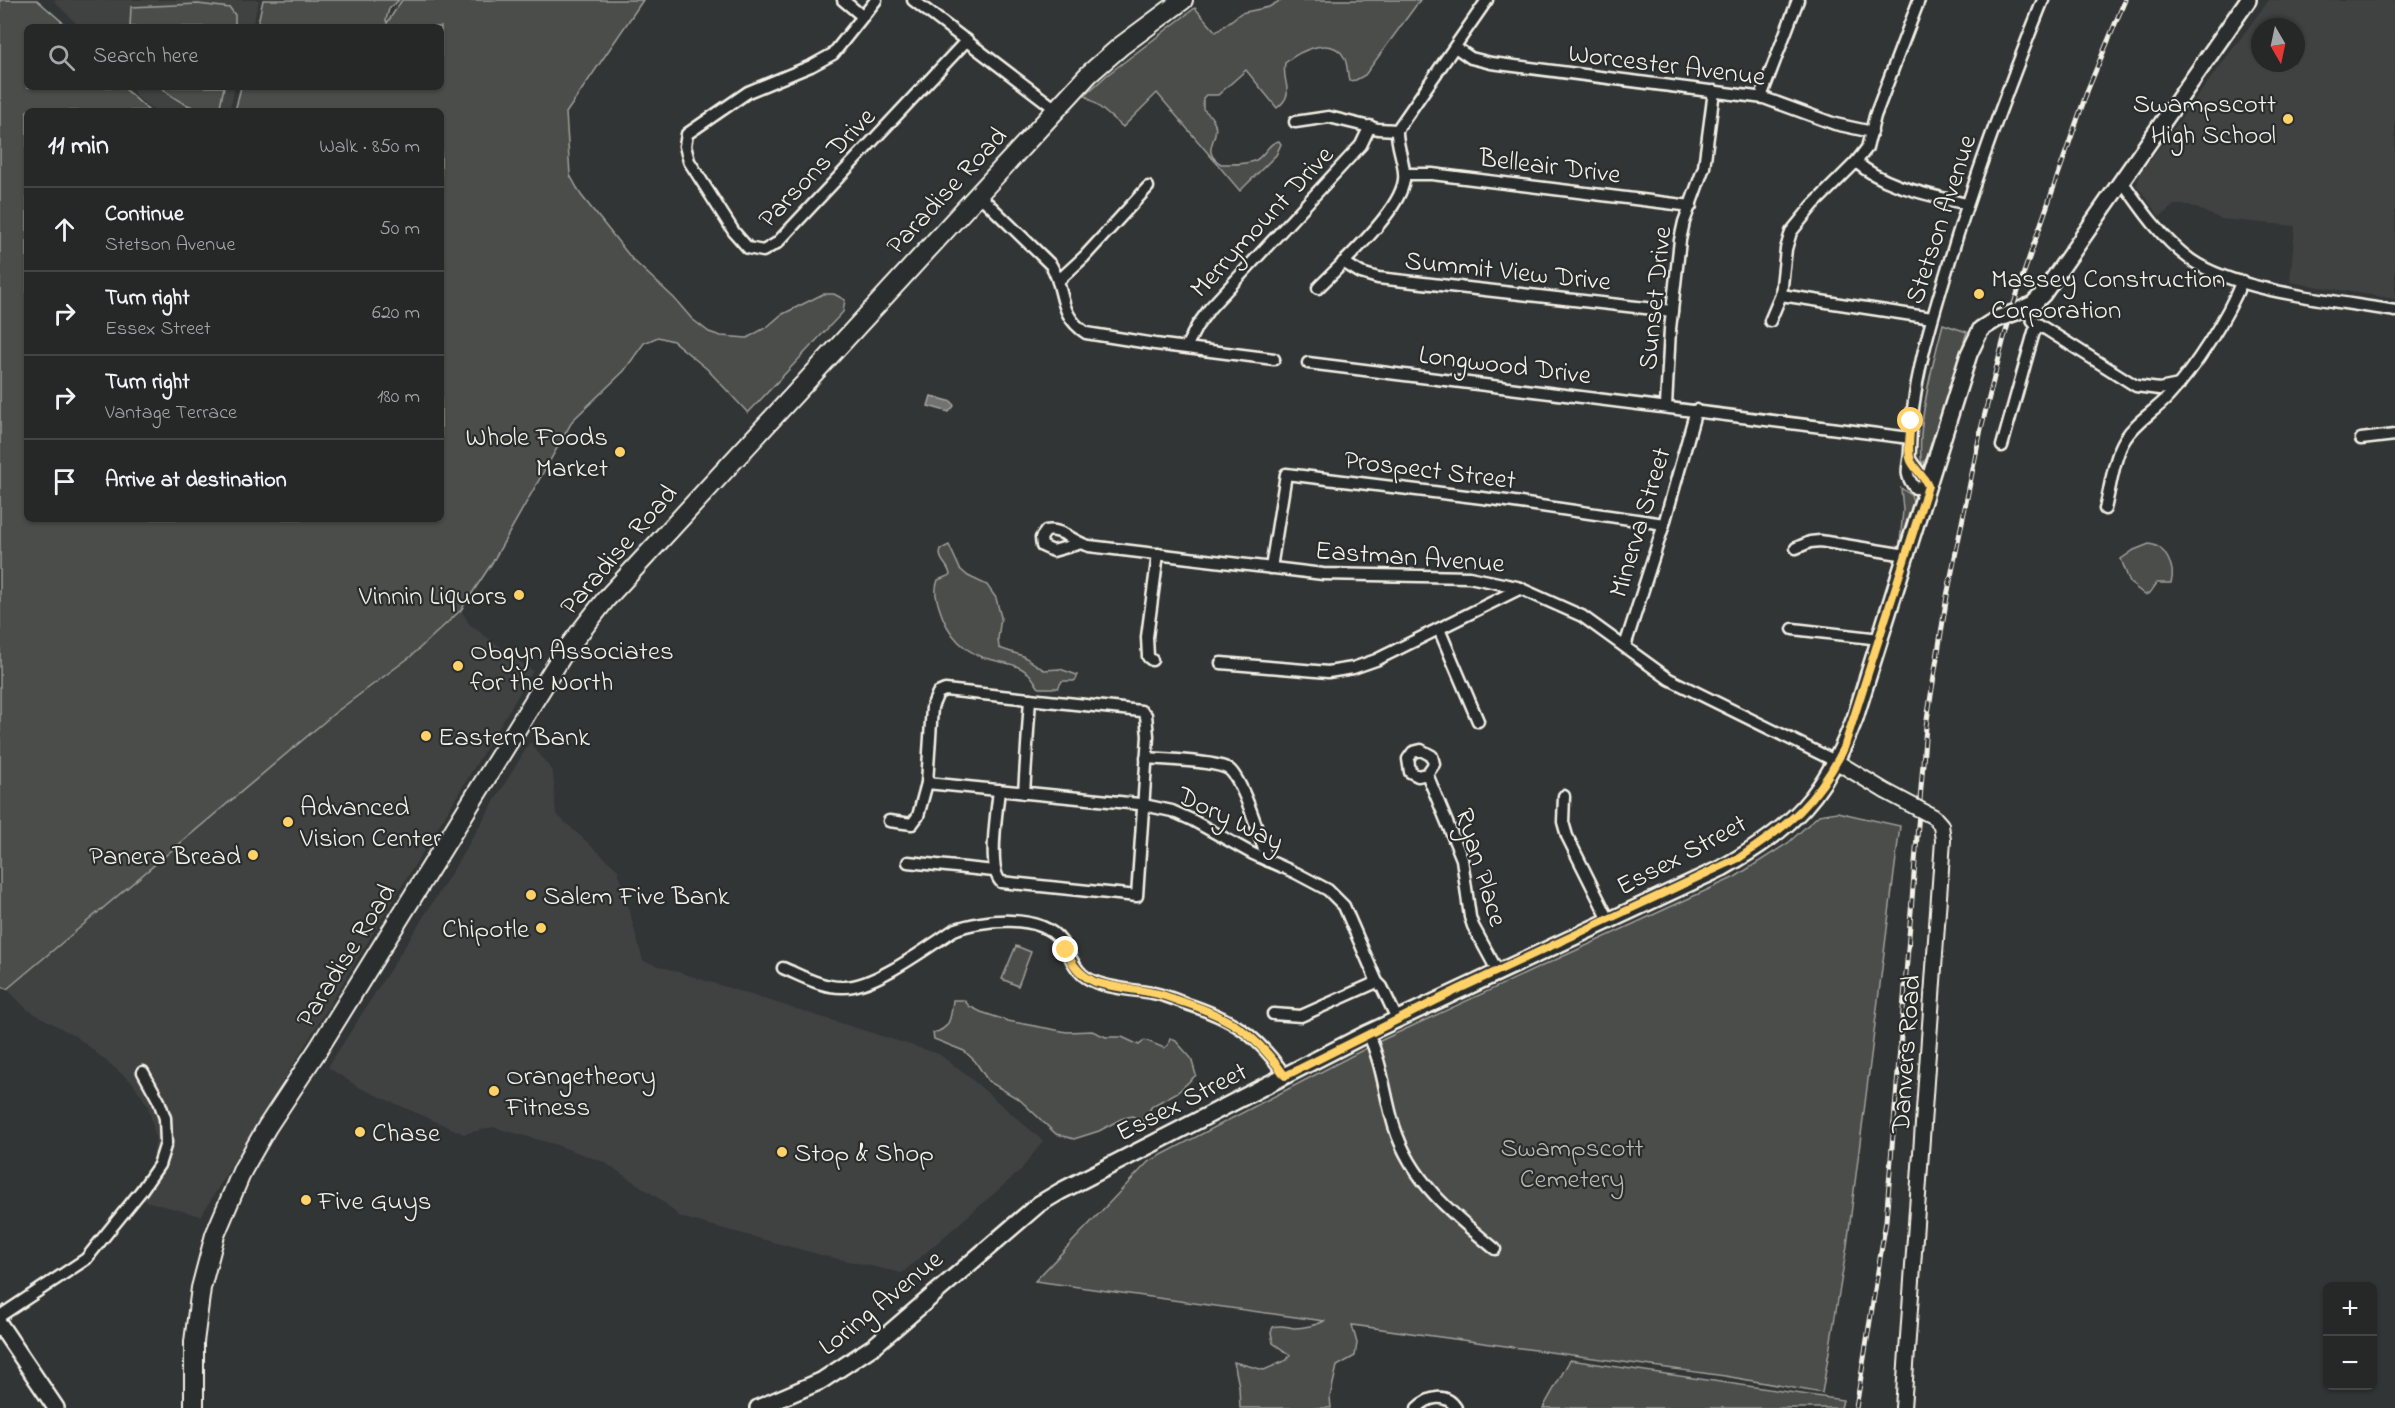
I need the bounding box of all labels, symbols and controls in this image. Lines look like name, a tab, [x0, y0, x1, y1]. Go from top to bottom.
north arrow	[2251, 18, 2305, 72]
search box	[24, 24, 444, 90]
street label: Worcester Avenue	[1566, 35, 1768, 98]
icon: search	[45, 41, 78, 74]
text: Search here	[93, 41, 198, 73]
place label: Swampscott High School	[2133, 86, 2276, 156]
street label: Parsons Drive	[750, 99, 886, 238]
marker: Swampscott High School	[2281, 112, 2295, 126]
street label: Paradise Road	[878, 119, 1018, 265]
text: 11 min	[48, 128, 109, 166]
street label: Stetson Avenue	[1897, 129, 1988, 310]
text: Walk · 850 m	[319, 133, 420, 162]
street label: Merrymount Drive	[1182, 137, 1345, 308]
street label: Belleair Drive	[1476, 139, 1624, 196]
text: Continue	[105, 199, 184, 231]
icon: ahead	[48, 213, 81, 246]
text: 50 m	[379, 215, 420, 244]
street label: Sunset Drive	[1630, 224, 1684, 372]
text: Stetson Avenue	[105, 231, 235, 260]
street label: Summit View Drive	[1403, 242, 1614, 303]
place label: Massey Construction Corporation	[1991, 261, 2225, 331]
text: Turn right	[105, 283, 190, 315]
marker: Massey Construction Corporation	[1972, 287, 1986, 301]
icon: right	[48, 297, 81, 330]
text: 620 m	[372, 299, 420, 328]
text: Essex Street	[105, 315, 211, 344]
street label: Longwood Drive	[1416, 337, 1594, 397]
text: Turn right	[105, 367, 190, 399]
icon: right	[48, 381, 81, 414]
text: 180 m	[377, 383, 420, 412]
text: Vantage Terrace	[105, 399, 237, 428]
route start	[1897, 407, 1923, 433]
place label: Whole Foods Market	[466, 419, 608, 489]
street label: Prospect Street	[1342, 442, 1518, 501]
street label: Minerva Street	[1600, 443, 1683, 602]
marker: Whole Foods Market	[613, 445, 627, 459]
icon: arrive	[48, 465, 81, 498]
text: Arrive at destination	[105, 465, 287, 497]
street label: Paradise Road	[552, 476, 688, 625]
street label: Eastman Avenue	[1314, 532, 1507, 585]
place label: Vinnin Liquors	[358, 578, 507, 617]
marker: Vinnin Liquors	[512, 588, 526, 602]
place label: Obgyn Associates for the North	[470, 633, 674, 703]
marker: Obgyn Associates for the North	[451, 659, 465, 673]
place label: Eastern Bank	[438, 719, 590, 758]
marker: Eastern Bank	[419, 729, 433, 743]
street label: Dory Way	[1169, 777, 1290, 863]
place label: Advanced Vision Center	[299, 789, 442, 859]
street label: Ryan Place	[1443, 804, 1516, 933]
street label: Essex Street	[1610, 805, 1754, 907]
marker: Advanced Vision Center	[281, 815, 295, 829]
place label: Panera Bread	[89, 838, 241, 877]
marker: Panera Bread	[246, 848, 260, 862]
street label: Paradise Road	[287, 877, 407, 1036]
place label: Salem Five Bank	[543, 878, 730, 917]
marker: Salem Five Bank	[524, 888, 538, 902]
place label: Chipotle	[442, 911, 530, 950]
marker: Chipotle	[534, 921, 548, 935]
route end	[1052, 936, 1078, 962]
street label: Danvers Road	[1882, 974, 1932, 1136]
street label: Essex Street	[1110, 1053, 1255, 1153]
place label: Orangetheory Fitness	[505, 1058, 656, 1128]
marker: Orangetheory Fitness	[487, 1084, 501, 1098]
place label: Chase	[372, 1115, 441, 1154]
marker: Chase	[353, 1125, 367, 1139]
park label: Swampscott Cemetery	[1500, 1130, 1644, 1200]
place label: Stop & Shop	[794, 1135, 934, 1174]
marker: Stop & Shop	[775, 1145, 789, 1159]
place label: Five Guys	[317, 1183, 431, 1222]
marker: Five Guys	[299, 1193, 313, 1207]
street label: Loring Avenue	[811, 1241, 953, 1366]
map controls	[2323, 1282, 2377, 1390]
button: +	[2323, 1282, 2377, 1336]
button: −	[2323, 1336, 2377, 1390]

